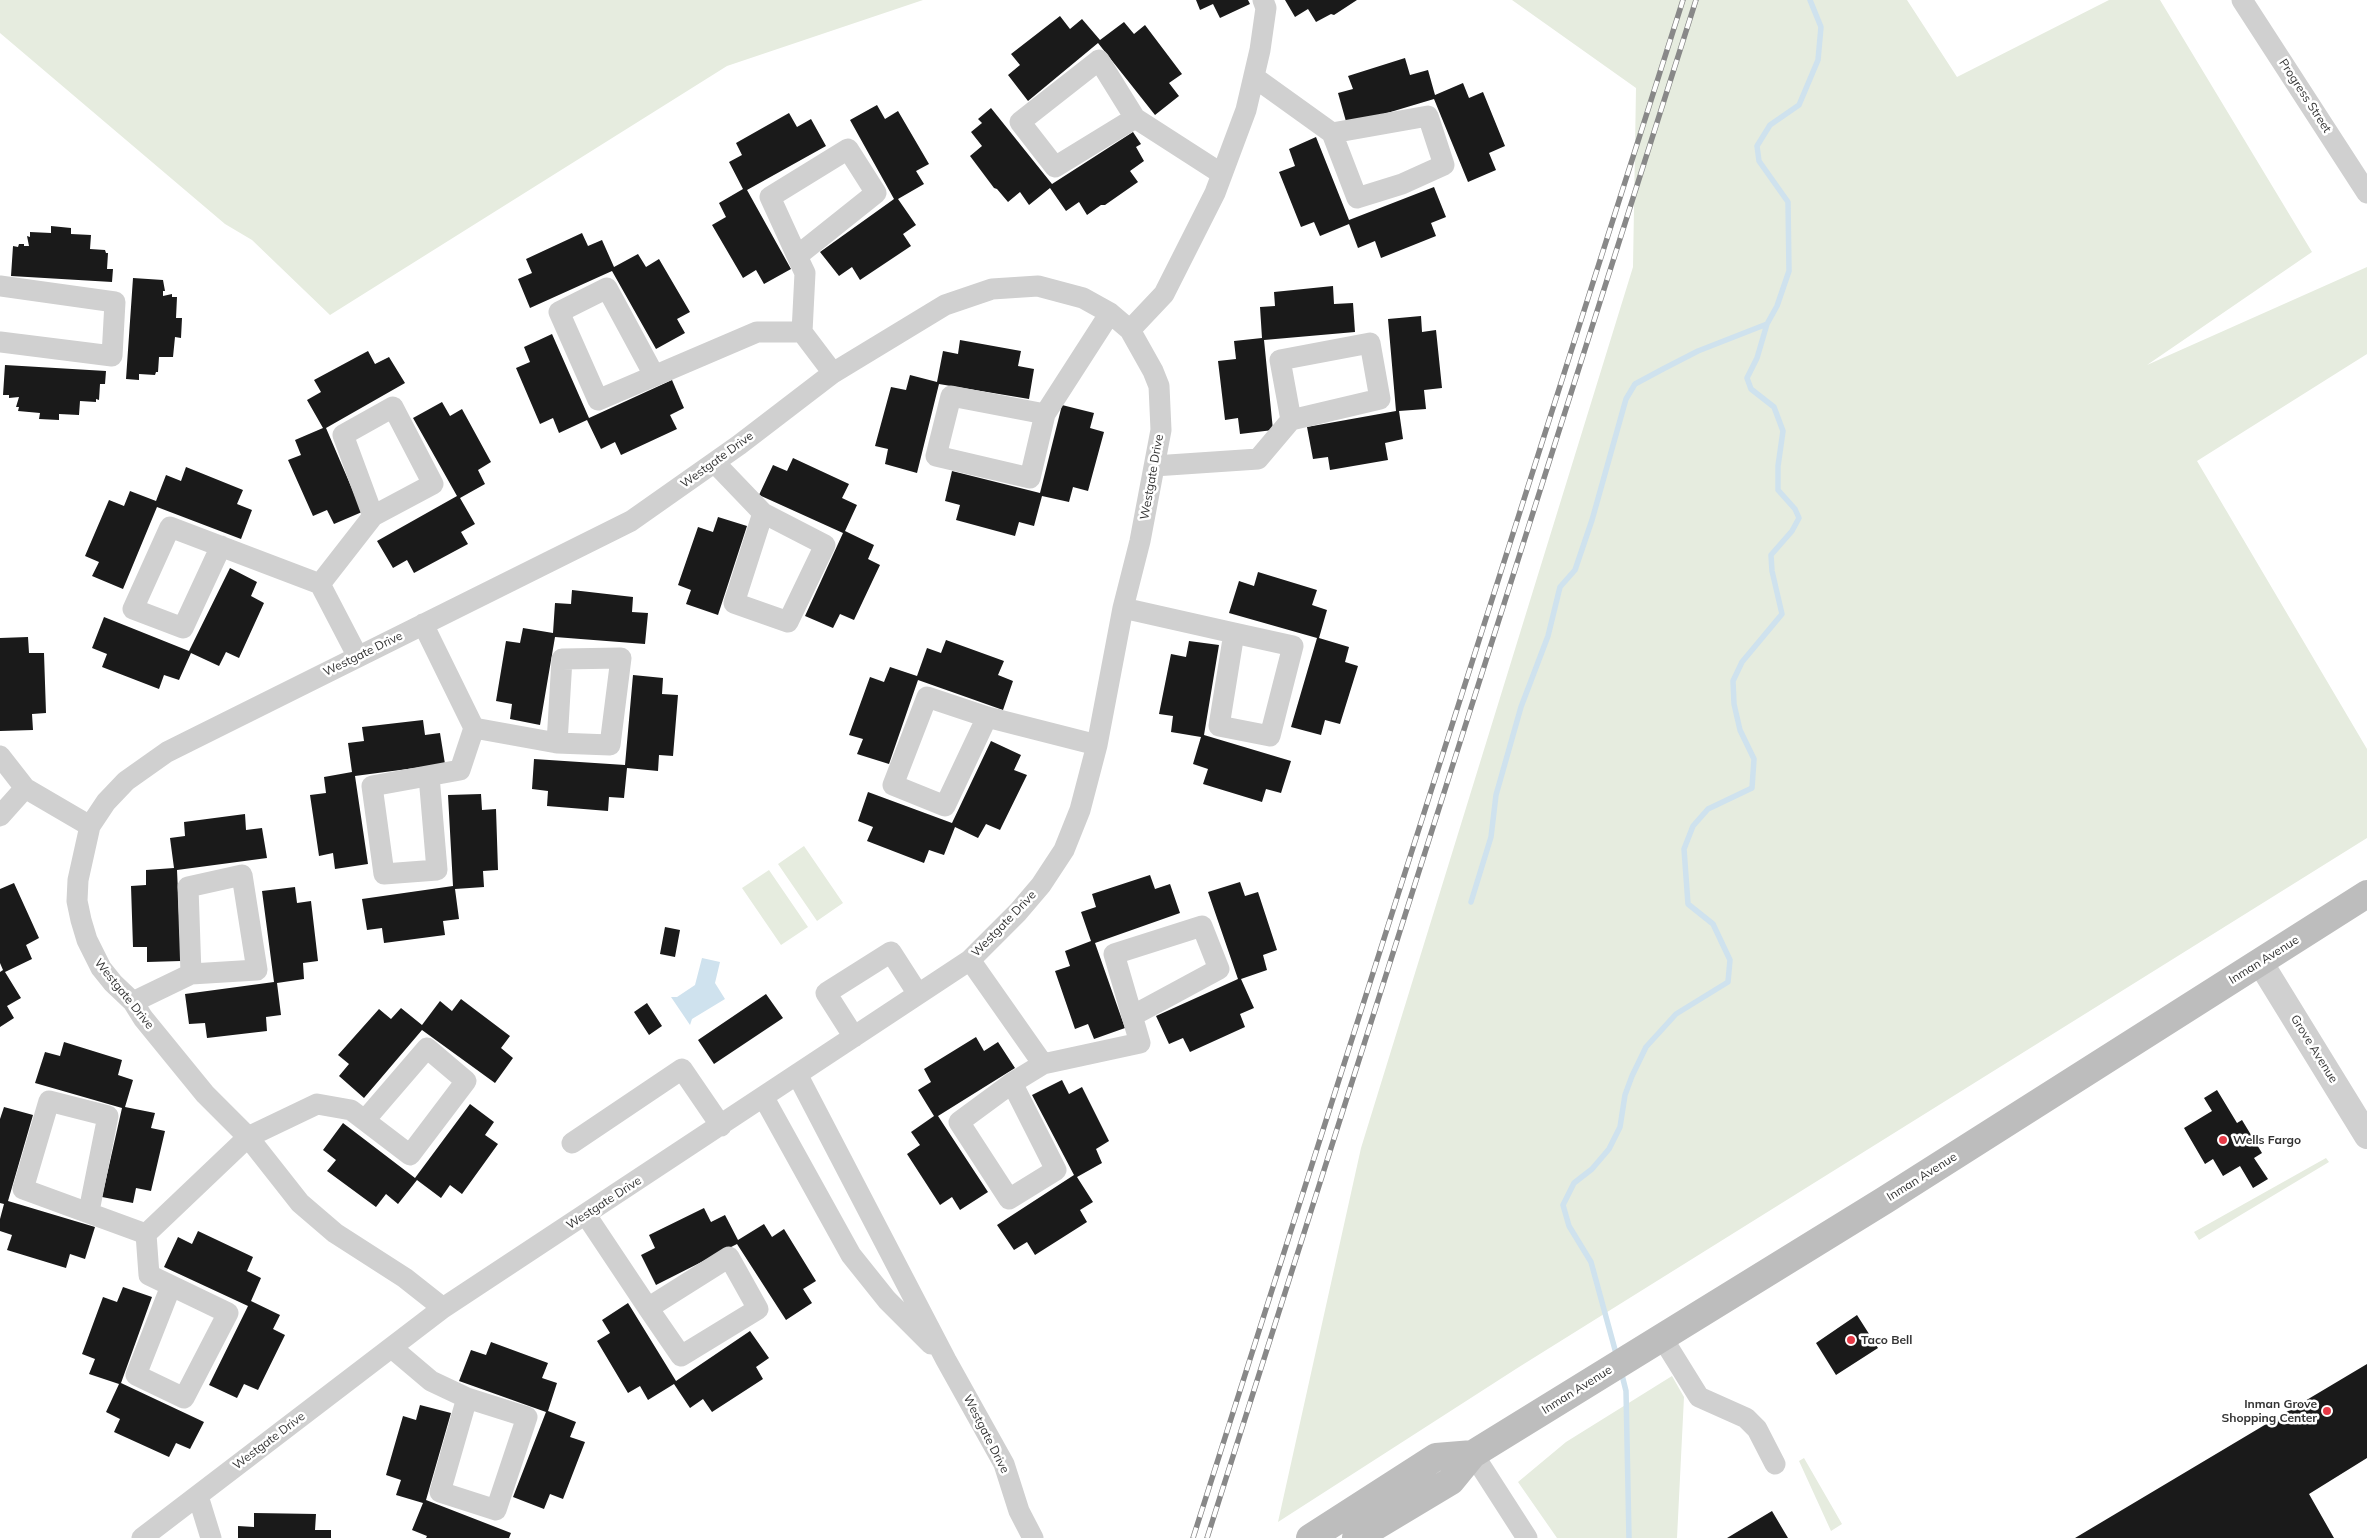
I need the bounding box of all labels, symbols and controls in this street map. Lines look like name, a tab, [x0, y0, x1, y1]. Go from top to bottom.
street label: Progress Street	[2276, 56, 2334, 136]
street label: Westgate Drive	[678, 429, 756, 491]
street label: Westgate Drive	[1137, 433, 1167, 521]
street label: Westgate Drive	[321, 629, 405, 679]
street label: Westgate Drive	[969, 888, 1039, 960]
street label: Inman Avenue	[2226, 933, 2302, 987]
street label: Westgate Drive	[91, 956, 157, 1032]
street label: Grove Avenue	[2287, 1012, 2341, 1086]
place label: Wells Fargo	[2233, 1133, 2301, 1147]
marker: Wells Fargo	[2217, 1134, 2229, 1146]
street label: Inman Avenue	[1884, 1150, 1960, 1204]
street label: Westgate Drive	[564, 1173, 644, 1233]
place label: Taco Bell	[1861, 1333, 1912, 1347]
marker: Taco Bell	[1845, 1334, 1857, 1346]
street label: Inman Avenue	[1539, 1363, 1615, 1417]
street label: Westgate Drive	[960, 1392, 1012, 1476]
place label: Inman Grove Shopping Center	[2222, 1397, 2317, 1425]
marker: Inman Grove Shopping Center	[2321, 1405, 2333, 1417]
street label: Westgate Drive	[230, 1409, 308, 1473]

